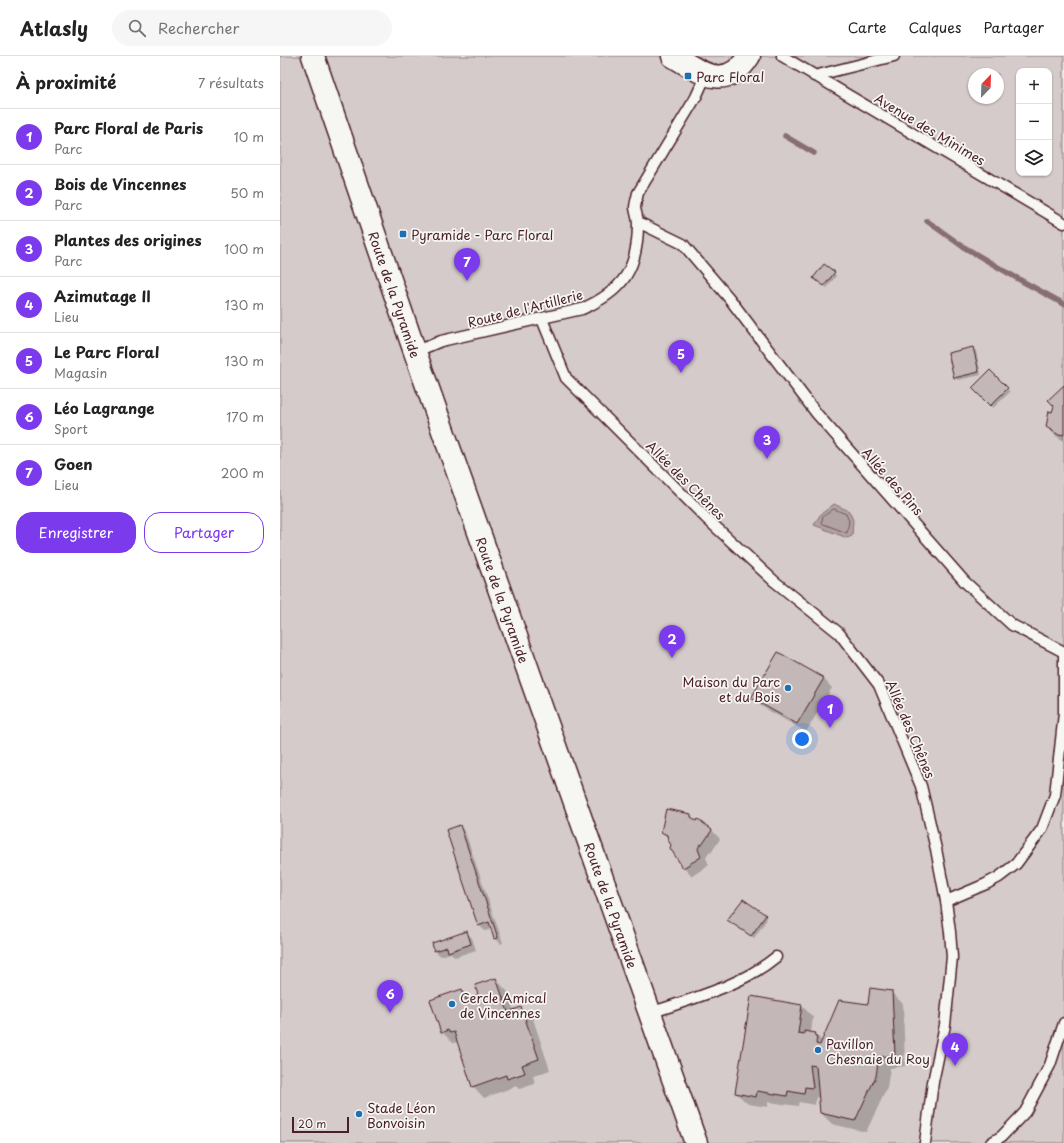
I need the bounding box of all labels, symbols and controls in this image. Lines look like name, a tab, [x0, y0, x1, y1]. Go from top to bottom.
search box	[112, 10, 392, 46]
text: Atlasly	[20, 14, 88, 42]
text: Rechercher	[158, 16, 239, 39]
icon: search	[126, 17, 148, 39]
text: Carte	[848, 17, 887, 38]
text: Calques	[909, 17, 961, 38]
text: Partager	[983, 17, 1044, 38]
place label: Parc Floral	[696, 67, 764, 86]
north arrow	[968, 68, 1004, 104]
map controls	[1016, 68, 1052, 176]
button: +	[1016, 68, 1052, 104]
text: À proximité	[16, 69, 116, 95]
marker: Parc Floral	[683, 71, 693, 81]
text: 7 résultats	[198, 73, 264, 92]
street label: Avenue des Minimes	[871, 88, 989, 170]
button: −	[1016, 104, 1052, 140]
text: Parc Floral de Paris	[54, 116, 203, 139]
text: 1	[26, 127, 32, 146]
text: 10 m	[234, 127, 264, 146]
text: Parc	[54, 139, 82, 158]
button: layers	[1016, 140, 1052, 176]
text: Bois de Vincennes	[54, 172, 186, 195]
text: 2	[24, 183, 34, 202]
text: 50 m	[230, 183, 264, 202]
text: Parc	[54, 195, 82, 214]
place label: Pyramide - Parc Floral	[411, 225, 553, 244]
text: Plantes des origines	[54, 228, 202, 251]
street label: Route de la Pyramide	[365, 228, 426, 360]
marker: Pyramide - Parc Floral	[398, 229, 408, 239]
text: 3	[25, 239, 33, 258]
text: 100 m	[224, 239, 264, 258]
pin: 7	[454, 248, 480, 281]
text: Parc	[54, 251, 82, 270]
text: Azimutage II	[54, 284, 151, 307]
street label: Route de l'Artillerie	[465, 284, 585, 331]
text: 4	[25, 295, 33, 314]
text: 130 m	[225, 295, 264, 314]
text: Lieu	[54, 307, 79, 326]
text: Le Parc Floral	[54, 340, 159, 363]
pin: 5	[668, 340, 694, 373]
text: 5	[25, 351, 33, 370]
text: 130 m	[225, 351, 264, 370]
text: Magasin	[54, 363, 107, 382]
text: Léo Lagrange	[54, 396, 155, 419]
text: 6	[24, 407, 34, 426]
text: 170 m	[226, 407, 264, 426]
text: Sport	[54, 419, 88, 438]
pin: 3	[754, 426, 780, 459]
street label: Allée des Chênes	[642, 436, 730, 524]
street label: Allée des Pins	[858, 443, 928, 519]
text: Goen	[54, 452, 93, 475]
text: 7	[25, 463, 33, 482]
text: 200 m	[221, 463, 264, 482]
text: Lieu	[54, 475, 79, 494]
button: Enregistrer	[16, 512, 136, 553]
button: Partager	[144, 512, 264, 553]
street label: Route de la Pyramide	[472, 534, 534, 666]
pin: 2	[659, 625, 685, 658]
place label: Maison du Parc et du Bois	[683, 672, 780, 706]
street label: Allée des Chênes	[882, 677, 940, 781]
marker: Maison du Parc et du Bois	[783, 683, 793, 693]
pin: 1	[817, 695, 843, 728]
your location	[792, 729, 812, 749]
street label: Route de la Pyramide	[580, 839, 643, 971]
pin: 6	[377, 980, 403, 1013]
place label: Cercle Amical de Vincennes	[460, 988, 547, 1022]
marker: Cercle Amical de Vincennes	[447, 999, 457, 1009]
pin: 4	[942, 1033, 968, 1066]
place label: Pavillon Chesnaie du Roy	[826, 1034, 930, 1068]
marker: Pavillon Chesnaie du Roy	[813, 1045, 823, 1055]
place label: Stade Léon Bonvoisin	[367, 1098, 436, 1132]
marker: Stade Léon Bonvoisin	[354, 1109, 364, 1119]
scale bar	[292, 1115, 349, 1134]
text: 20 m	[298, 1115, 326, 1132]

